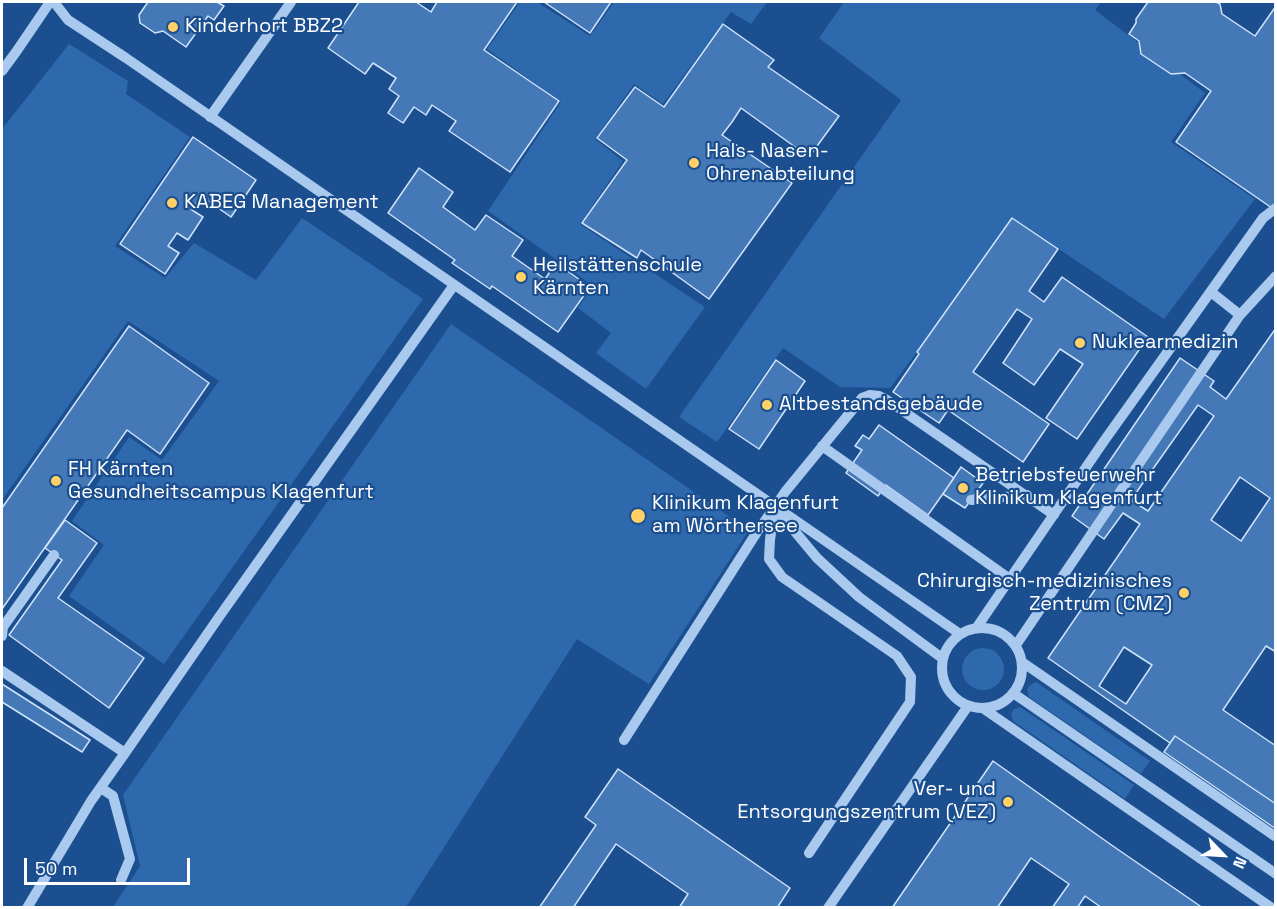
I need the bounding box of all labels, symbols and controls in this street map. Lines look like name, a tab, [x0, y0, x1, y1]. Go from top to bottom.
place label: Kinderhort BBZ2	[185, 15, 343, 39]
marker: Kinderhort BBZ2	[166, 20, 180, 34]
place label: Hals- Nasen- Ohrenabteilung	[706, 140, 855, 187]
marker: Hals- Nasen- Ohrenabteilung	[687, 156, 701, 170]
place label: KABEG Management	[184, 191, 379, 215]
marker: KABEG Management	[165, 196, 179, 210]
place label: Heilstättenschule Kärnten	[533, 254, 702, 301]
marker: Heilstättenschule Kärnten	[514, 270, 528, 284]
place label: Nuklearmedizin	[1092, 331, 1238, 355]
marker: Nuklearmedizin	[1073, 336, 1087, 350]
place label: Altbestandsgebäude	[779, 393, 983, 417]
marker: Altbestandsgebäude	[760, 398, 774, 412]
place label: FH Kärnten Gesundheitscampus Klagenfurt	[68, 458, 374, 505]
place label: Betriebsfeuerwehr Klinikum Klagenfurt	[975, 464, 1162, 511]
marker: FH Kärnten Gesundheitscampus Klagenfurt	[49, 474, 63, 488]
marker: Betriebsfeuerwehr Klinikum Klagenfurt	[956, 481, 970, 495]
place label: Klinikum Klagenfurt am Wörthersee	[652, 492, 839, 539]
marker: Klinikum Klagenfurt am Wörthersee	[629, 507, 647, 525]
place label: Chirurgisch-medizinisches Zentrum (CMZ)	[917, 570, 1172, 617]
marker: Chirurgisch-medizinisches Zentrum (CMZ)	[1177, 586, 1191, 600]
place label: Ver- und Entsorgungszentrum (VEZ)	[737, 778, 996, 825]
marker: Ver- und Entsorgungszentrum (VEZ)	[1001, 795, 1015, 809]
north arrow	[1193, 825, 1253, 885]
scale bar	[27, 846, 194, 884]
text: N	[1228, 854, 1252, 872]
text: 50 m	[35, 857, 77, 880]

